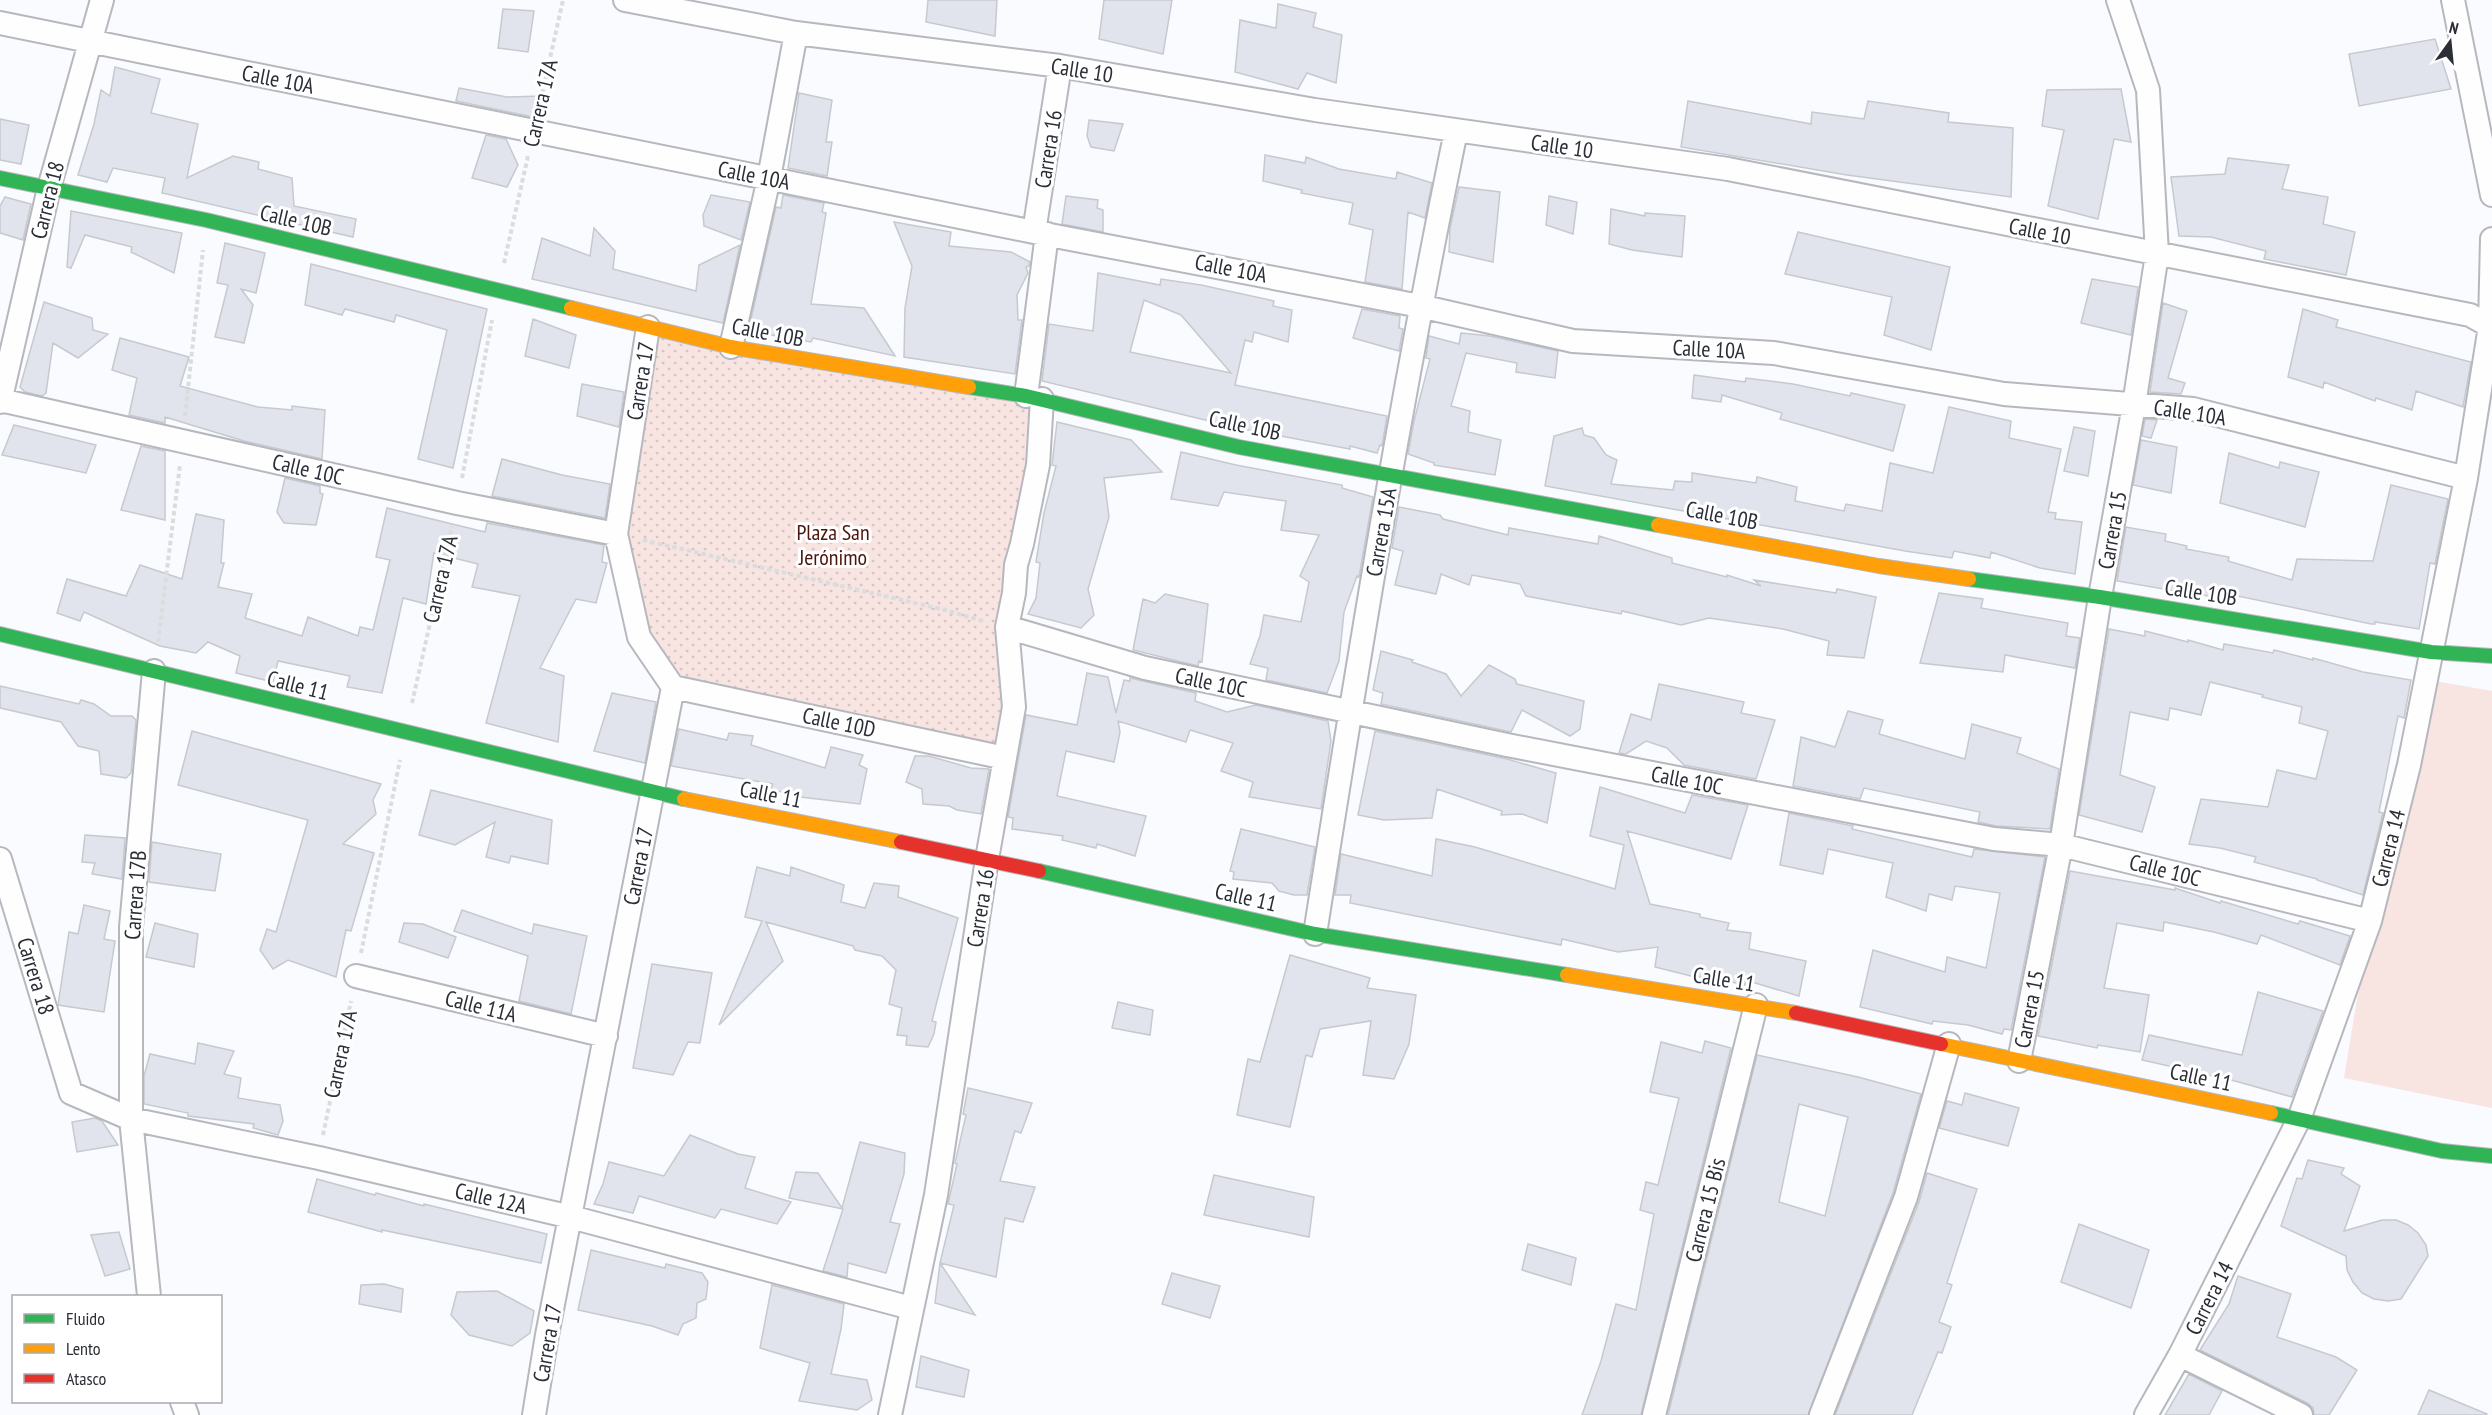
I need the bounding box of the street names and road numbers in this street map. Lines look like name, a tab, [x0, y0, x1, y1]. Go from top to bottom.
street label: Calle 10	[1049, 51, 1115, 89]
street label: Carrera 17A	[516, 56, 564, 150]
street label: Calle 10A	[240, 58, 317, 100]
street label: Carrera 16	[1028, 108, 1068, 190]
street label: Calle 10	[1529, 128, 1595, 164]
street label: Calle 10A	[716, 154, 793, 196]
street label: Carrera 18	[24, 158, 70, 242]
street label: Calle 10B	[257, 198, 335, 242]
street label: Calle 10	[2007, 211, 2073, 251]
street label: Calle 10A	[1193, 247, 1270, 289]
street label: Calle 10B	[730, 311, 806, 353]
street label: Calle 10A	[1672, 333, 1747, 365]
street label: Carrera 17	[620, 340, 660, 422]
street label: Calle 10A	[2152, 392, 2229, 432]
street label: Calle 10B	[1207, 404, 1283, 446]
street label: Calle 10C	[270, 447, 346, 491]
street label: Carrera 15A	[1359, 485, 1403, 578]
street label: Carrera 15	[2091, 489, 2133, 571]
street label: Calle 10B	[1684, 494, 1760, 536]
street label: Carrera 17A	[416, 532, 464, 626]
street label: Calle 10B	[2163, 572, 2239, 612]
street label: Calle 10C	[1173, 661, 1249, 703]
street label: Calle 11	[264, 664, 332, 706]
street label: Calle 10D	[800, 701, 878, 743]
street label: Calle 10C	[1649, 759, 1725, 801]
street label: Calle 11	[738, 774, 804, 814]
street label: Carrera 14	[2365, 806, 2411, 890]
street label: Carrera 17	[617, 825, 659, 907]
street label: Calle 10C	[2126, 848, 2204, 892]
street label: Carrera 17B	[118, 849, 152, 941]
street label: Carrera 16	[960, 867, 1000, 949]
street label: Calle 11	[1212, 876, 1280, 918]
street label: Carrera 18	[11, 934, 61, 1018]
street label: Calle 11	[1691, 960, 1757, 998]
street label: Carrera 15	[2008, 968, 2050, 1050]
street label: Calle 11A	[442, 984, 520, 1029]
street label: Carrera 17A	[317, 1007, 363, 1100]
street label: Calle 11	[2168, 1057, 2234, 1097]
street label: Carrera 15 Bis	[1679, 1155, 1731, 1265]
street label: Calle 12A	[452, 1176, 530, 1220]
street label: Carrera 14	[2179, 1256, 2239, 1340]
street label: Carrera 17	[526, 1302, 568, 1384]

